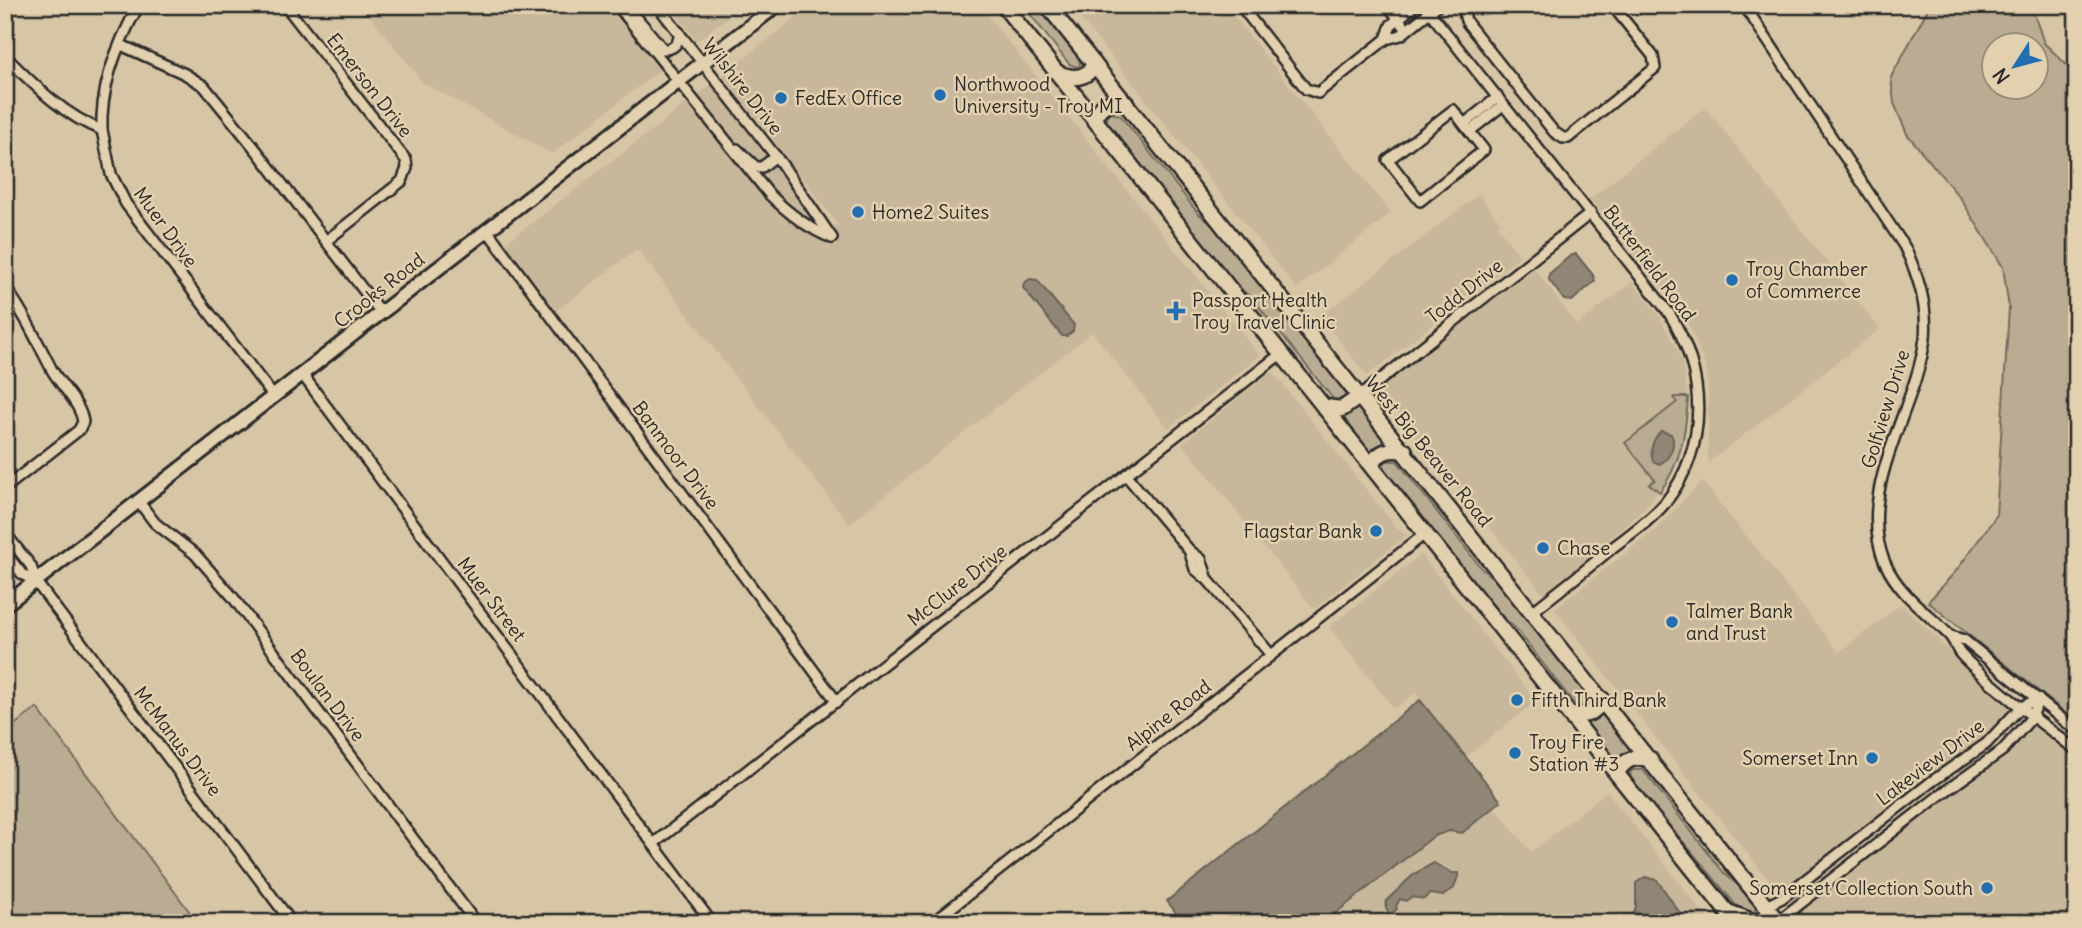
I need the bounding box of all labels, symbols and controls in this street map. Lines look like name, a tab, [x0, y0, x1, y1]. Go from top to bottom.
street label: Emerson Drive	[322, 28, 418, 142]
north arrow	[1980, 32, 2050, 102]
street label: Wilshire Drive	[698, 33, 788, 139]
text: N	[1988, 64, 2015, 88]
place label: Northwood University - Troy MI	[954, 72, 1122, 118]
place label: FedEx Office	[795, 86, 902, 110]
marker: Northwood University - Troy MI	[932, 87, 948, 103]
marker: FedEx Office	[773, 90, 789, 106]
street label: Muer Drive	[129, 182, 203, 272]
place label: Home2 Suites	[872, 200, 989, 224]
street label: Butterfield Road	[1598, 200, 1702, 326]
marker: Home2 Suites	[850, 204, 866, 220]
street label: Crooks Road	[329, 247, 429, 333]
street label: Todd Drive	[1421, 253, 1507, 329]
place label: Troy Chamber of Commerce	[1746, 257, 1868, 303]
marker: Troy Chamber of Commerce	[1724, 272, 1740, 288]
place label: Passport Health Troy Travel Clinic	[1192, 288, 1335, 334]
marker: Passport Health Troy Travel Clinic	[1166, 301, 1186, 321]
street label: Golfview Drive	[1856, 347, 1914, 471]
street label: West Big Beaver Road	[1361, 370, 1497, 532]
street label: Banmoor Drive	[627, 396, 725, 514]
place label: Flagstar Bank	[1243, 519, 1362, 543]
marker: Flagstar Bank	[1368, 523, 1384, 539]
place label: Chase	[1557, 536, 1610, 560]
street label: McClure Drive	[903, 539, 1011, 631]
marker: Chase	[1535, 540, 1551, 556]
street label: Muer Street	[452, 552, 532, 646]
place label: Talmer Bank and Trust	[1686, 599, 1793, 645]
marker: Talmer Bank and Trust	[1664, 614, 1680, 630]
street label: Boulan Drive	[285, 644, 371, 746]
street label: Alpine Road	[1120, 674, 1216, 756]
street label: McManus Drive	[129, 681, 227, 801]
place label: Fifth Third Bank	[1531, 688, 1667, 712]
marker: Fifth Third Bank	[1509, 692, 1525, 708]
street label: Lakeview Drive	[1871, 714, 1989, 810]
place label: Troy Fire Station #3	[1529, 730, 1619, 776]
marker: Troy Fire Station #3	[1507, 745, 1523, 761]
place label: Somerset Inn	[1742, 746, 1858, 770]
marker: Somerset Inn	[1864, 750, 1880, 766]
place label: Somerset Collection South	[1749, 876, 1973, 900]
marker: Somerset Collection South	[1979, 880, 1995, 896]

